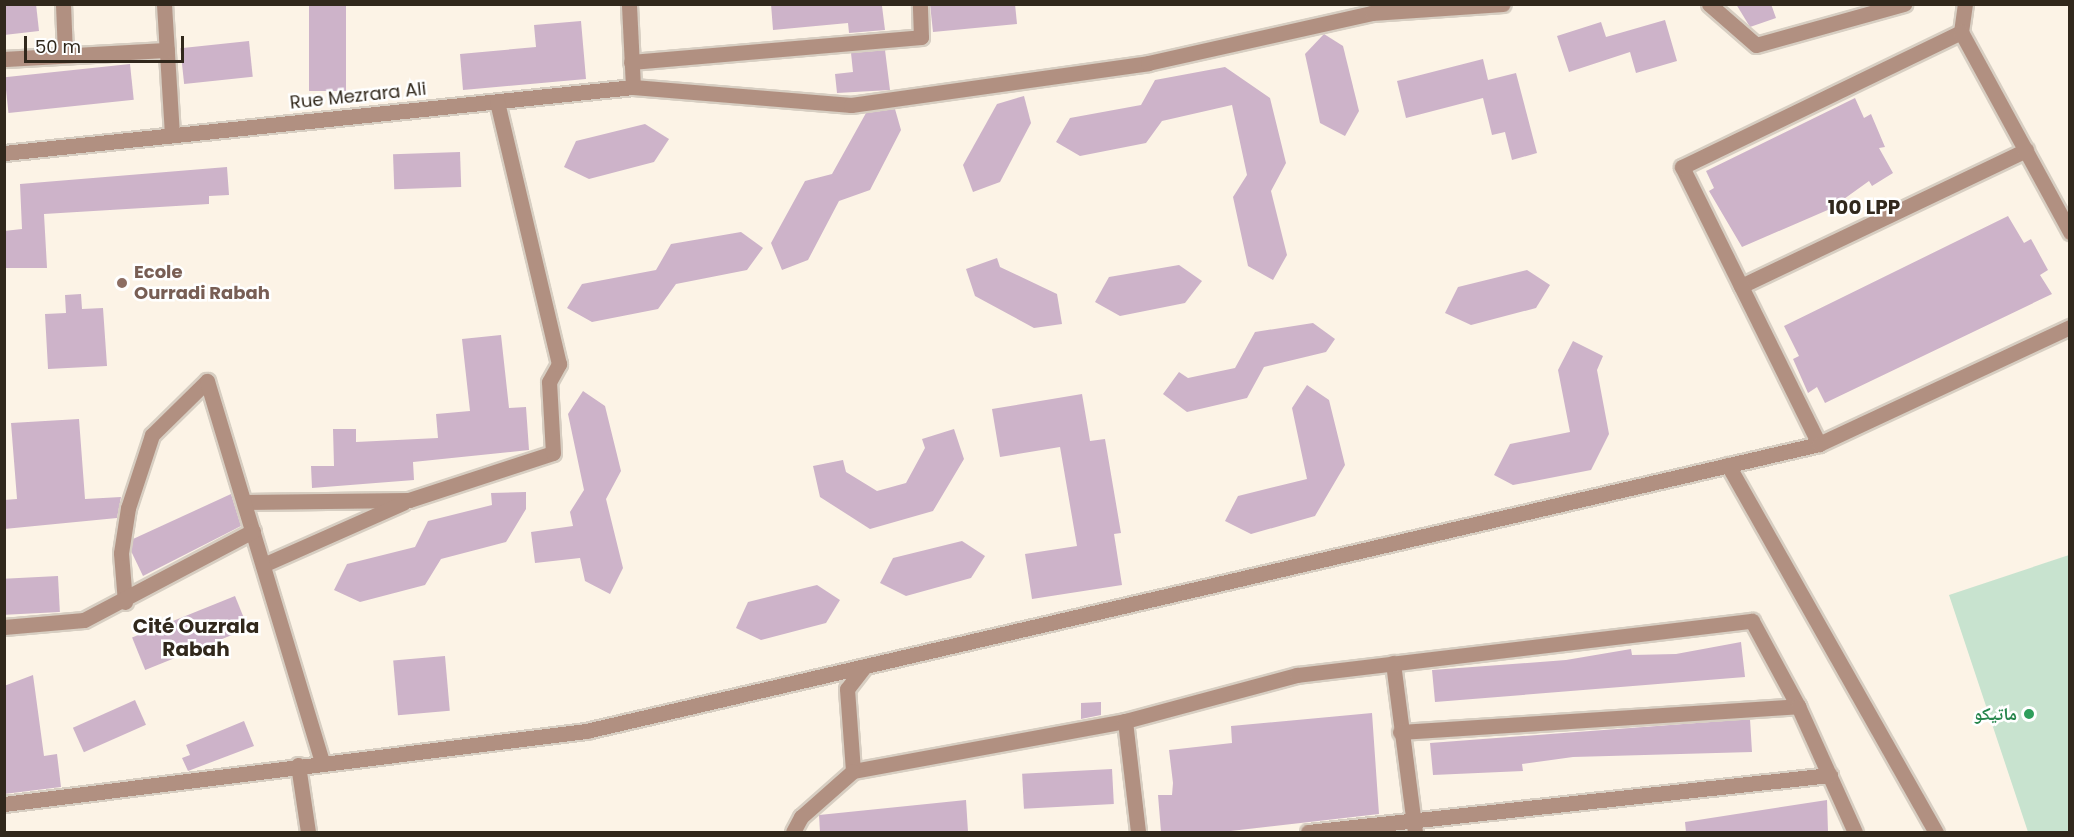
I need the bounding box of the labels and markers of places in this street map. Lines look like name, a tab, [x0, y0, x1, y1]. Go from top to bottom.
place label: Ecole Ourradi Rabah	[134, 262, 270, 304]
marker: Ecole Ourradi Rabah	[115, 276, 129, 290]
place label: ماتيكو	[1973, 703, 2017, 725]
marker: ماتيكو	[2022, 707, 2036, 721]

